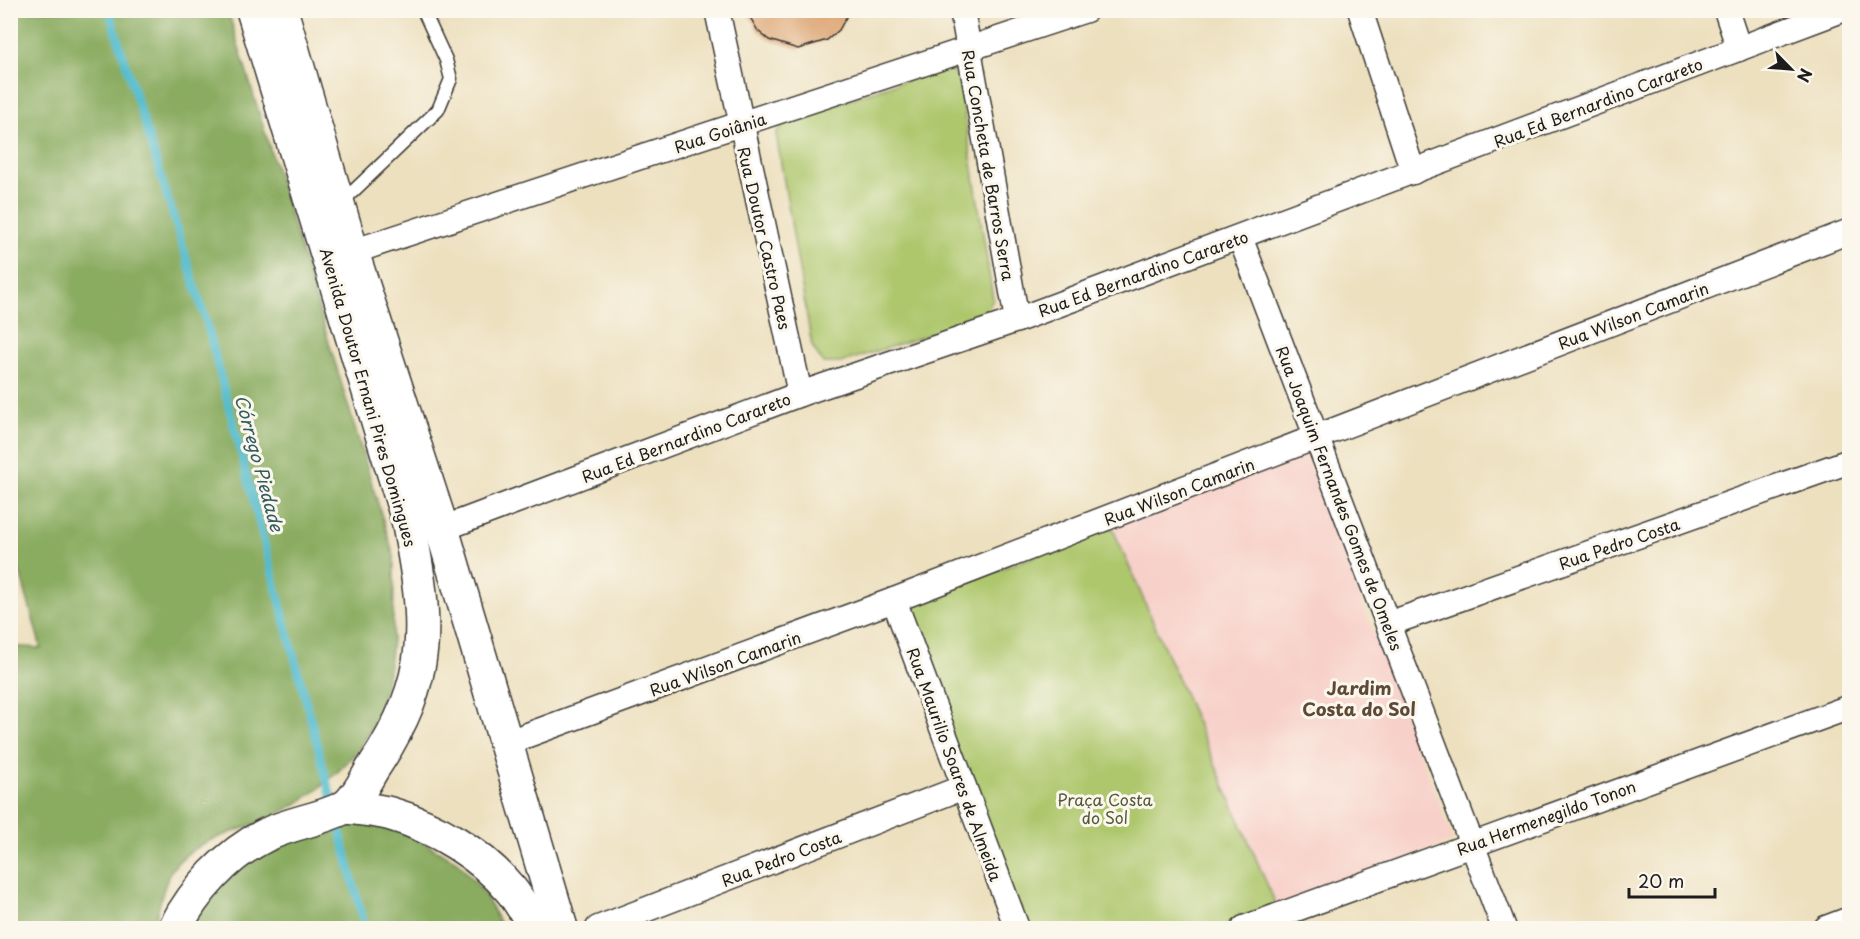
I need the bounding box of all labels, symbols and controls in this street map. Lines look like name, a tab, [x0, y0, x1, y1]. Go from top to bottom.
north arrow	[1761, 39, 1821, 99]
street label: Rua Concheta de Barros Serra	[957, 48, 1021, 282]
street label: Rua Ed Bernardino Carareto	[1490, 51, 1706, 153]
text: N	[1792, 65, 1819, 87]
street label: Rua Goiânia	[671, 106, 769, 158]
street label: Rua Doutor Castro Paes	[732, 144, 798, 332]
street label: Rua Ed Bernardino Carareto	[1035, 224, 1252, 322]
street label: Avenida Doutor Ernani Pires Domingues	[315, 245, 423, 549]
street label: Rua Wilson Camarin	[1554, 275, 1712, 355]
street label: Rua Joaquim Fernandes Gomes de Omeles	[1271, 342, 1409, 654]
street label: Rua Ed Bernardino Carareto	[578, 386, 794, 488]
water label: Córrego Piedade	[229, 392, 292, 536]
street label: Rua Wilson Camarin	[1100, 451, 1258, 531]
street label: Rua Pedro Costa	[1555, 511, 1683, 575]
street label: Rua Wilson Camarin	[646, 624, 804, 702]
street label: Rua Maurilio Soares de Almeida	[902, 644, 1008, 884]
district label: Jardim Costa do Sol	[1302, 674, 1416, 722]
street label: Rua Hermenegildo Tonon	[1453, 773, 1639, 861]
park label: Praça Costa do Sol	[1057, 787, 1153, 829]
street label: Rua Pedro Costa	[718, 824, 844, 892]
scale bar	[1629, 861, 1714, 899]
text: 20 m	[1638, 867, 1684, 894]

